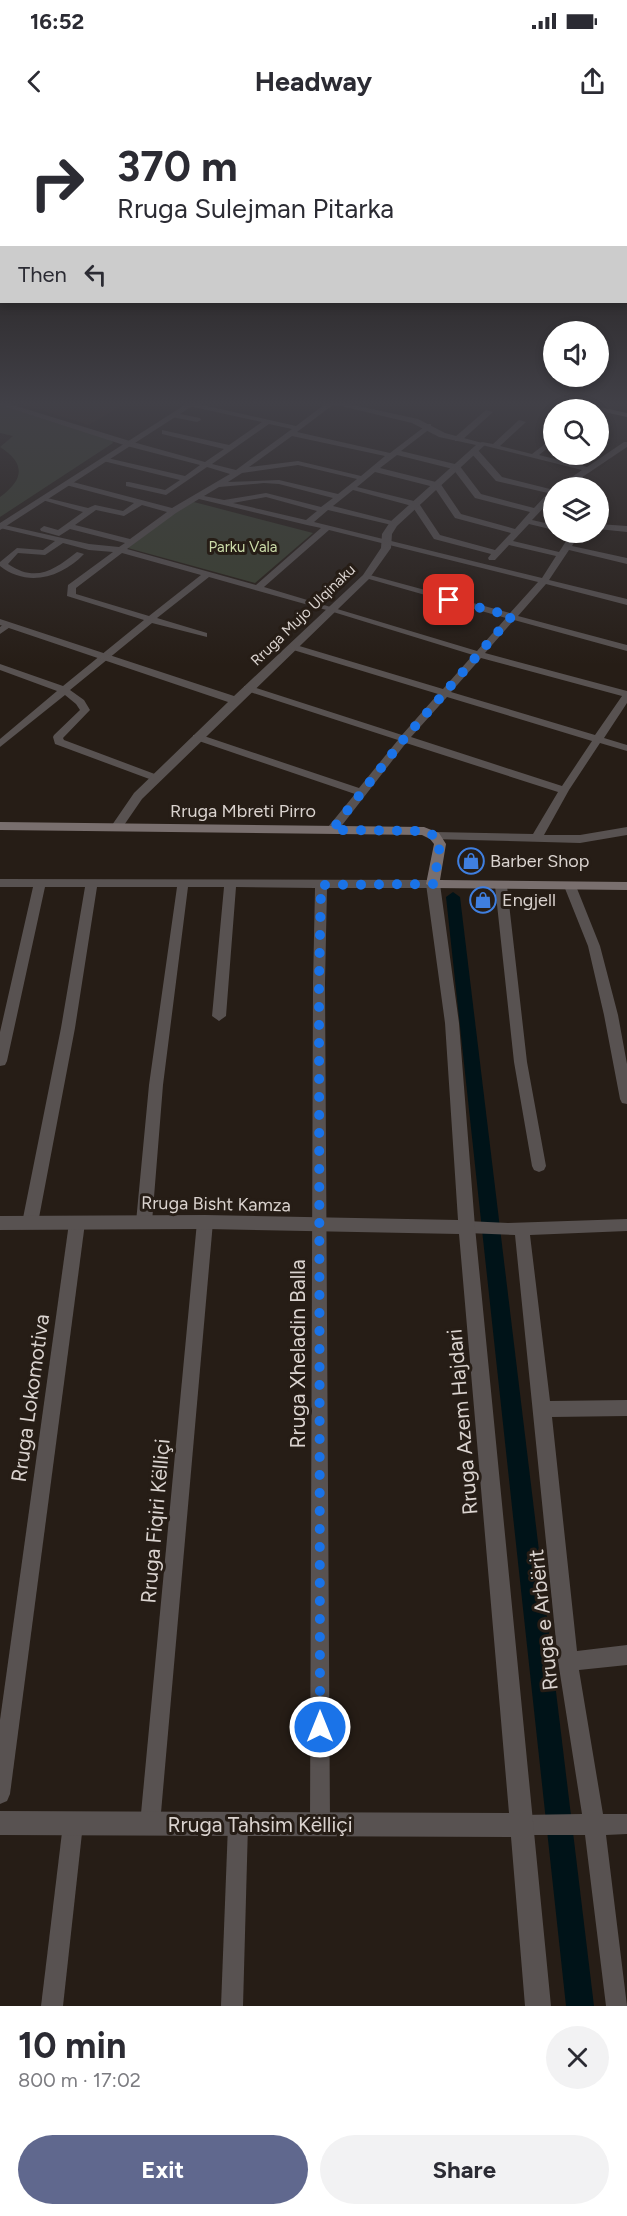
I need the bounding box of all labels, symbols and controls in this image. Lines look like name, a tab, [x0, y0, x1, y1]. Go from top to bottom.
text: 16:52	[30, 8, 84, 35]
icon: back	[18, 65, 51, 98]
text: Headway	[255, 65, 372, 98]
icon: share	[576, 65, 609, 98]
text: 370 m	[117, 141, 238, 192]
icon: right	[18, 144, 96, 222]
text: Rruga Sulejman Pitarka	[117, 192, 394, 225]
icon: left	[79, 258, 112, 291]
text: Then	[18, 261, 67, 288]
map controls	[543, 321, 609, 543]
button: sound	[543, 321, 609, 387]
button: search	[543, 399, 609, 465]
button: layers	[543, 477, 609, 543]
park label: Parku Vala	[208, 538, 278, 556]
street label: Rruga Mujo Ulqinaku	[247, 561, 359, 669]
pin	[423, 574, 474, 625]
icon: arrive	[432, 583, 465, 616]
street label: Rruga Mbreti Pirro	[170, 800, 316, 822]
shop icon: Barber Shop	[456, 846, 486, 876]
place label: Barber Shop	[490, 850, 589, 872]
shop icon: Engjell	[468, 885, 498, 915]
place label: Engjell	[502, 889, 556, 911]
street label: Rruga Bisht Kamza	[141, 1192, 291, 1216]
street label: Rruga Xheladin Balla	[285, 1259, 310, 1449]
street label: Rruga Lokomotiva	[6, 1312, 54, 1484]
street label: Rruga Azem Hajdari	[441, 1328, 483, 1516]
street label: Rruga Fiqiri Këlliçi	[135, 1438, 175, 1604]
street label: Rruga e Arbërit	[523, 1548, 563, 1692]
position arrow	[288, 1695, 352, 1759]
street label: Rruga Tahsim Këlliçi	[167, 1812, 353, 1837]
text: 10 min	[18, 2024, 126, 2067]
button: close	[546, 2026, 609, 2089]
text: 800 m · 17:02	[18, 2068, 141, 2092]
button: Exit	[18, 2135, 308, 2204]
button: Share	[320, 2135, 609, 2204]

